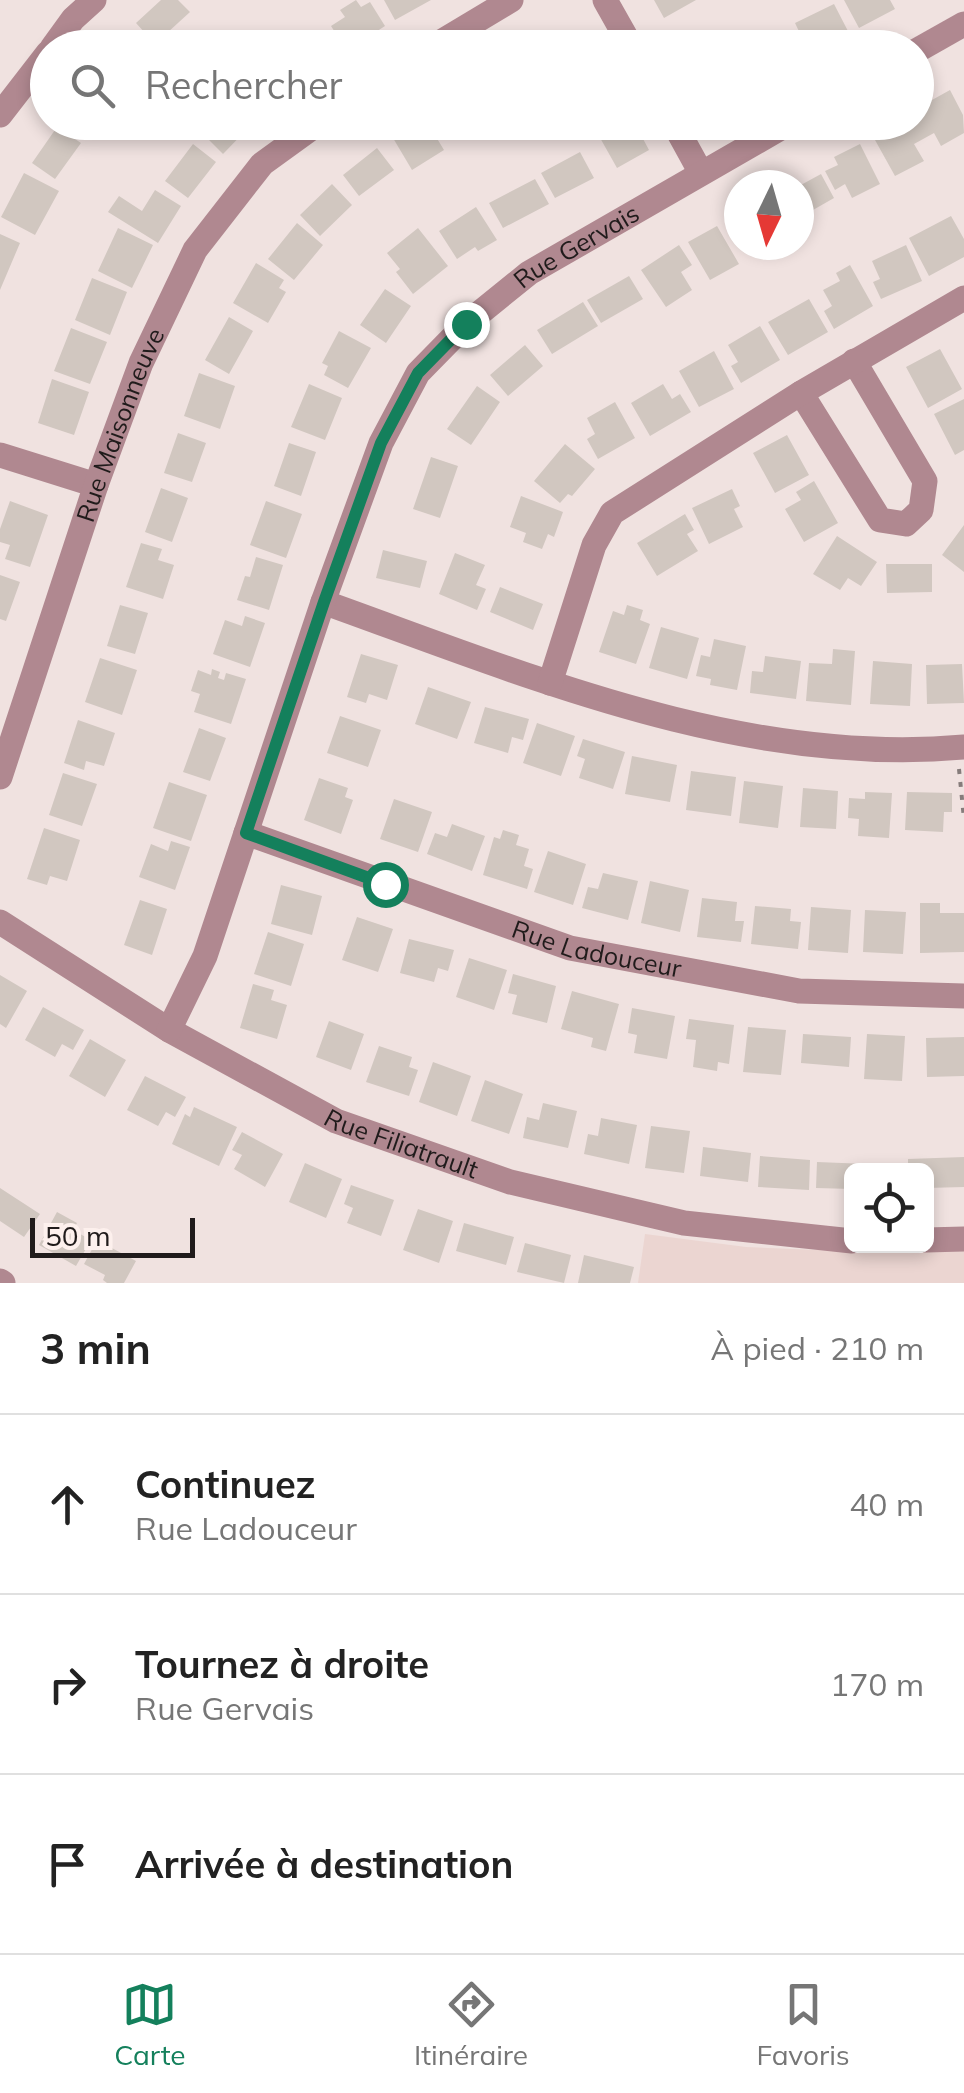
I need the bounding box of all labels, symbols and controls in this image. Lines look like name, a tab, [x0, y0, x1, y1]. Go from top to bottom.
search box	[30, 30, 934, 140]
icon: search	[65, 58, 120, 113]
text: Rechercher	[145, 61, 342, 109]
north arrow	[724, 170, 814, 260]
street label: Rue Gervais	[507, 197, 644, 294]
route end	[444, 302, 490, 348]
street label: Rue Maisonneuve	[69, 323, 171, 526]
route start	[363, 862, 409, 908]
street label: Rue Ladouceur	[508, 913, 684, 984]
street label: Rue Filiatrault	[319, 1102, 483, 1185]
map controls	[844, 1163, 934, 1253]
button: locate	[844, 1163, 934, 1253]
scale bar	[30, 1213, 195, 1258]
text: 50 m	[45, 1218, 111, 1253]
text: 3 min	[40, 1322, 151, 1375]
text: À pied · 210 m	[711, 1328, 924, 1368]
text: Continuez	[135, 1460, 316, 1508]
icon: ahead	[40, 1477, 95, 1532]
text: 40 m	[849, 1484, 924, 1524]
text: Rue Ladouceur	[135, 1508, 357, 1548]
text: Tournez à droite	[135, 1640, 429, 1688]
icon: right	[40, 1657, 95, 1712]
text: 170 m	[830, 1664, 924, 1704]
text: Rue Gervais	[135, 1688, 314, 1728]
icon: arrive	[40, 1837, 95, 1892]
text: Arrivée à destination	[135, 1840, 513, 1888]
tab: Carte	[114, 1977, 186, 2072]
tab: Itinéraire	[414, 1977, 528, 2072]
tab: Favoris	[757, 1977, 850, 2072]

